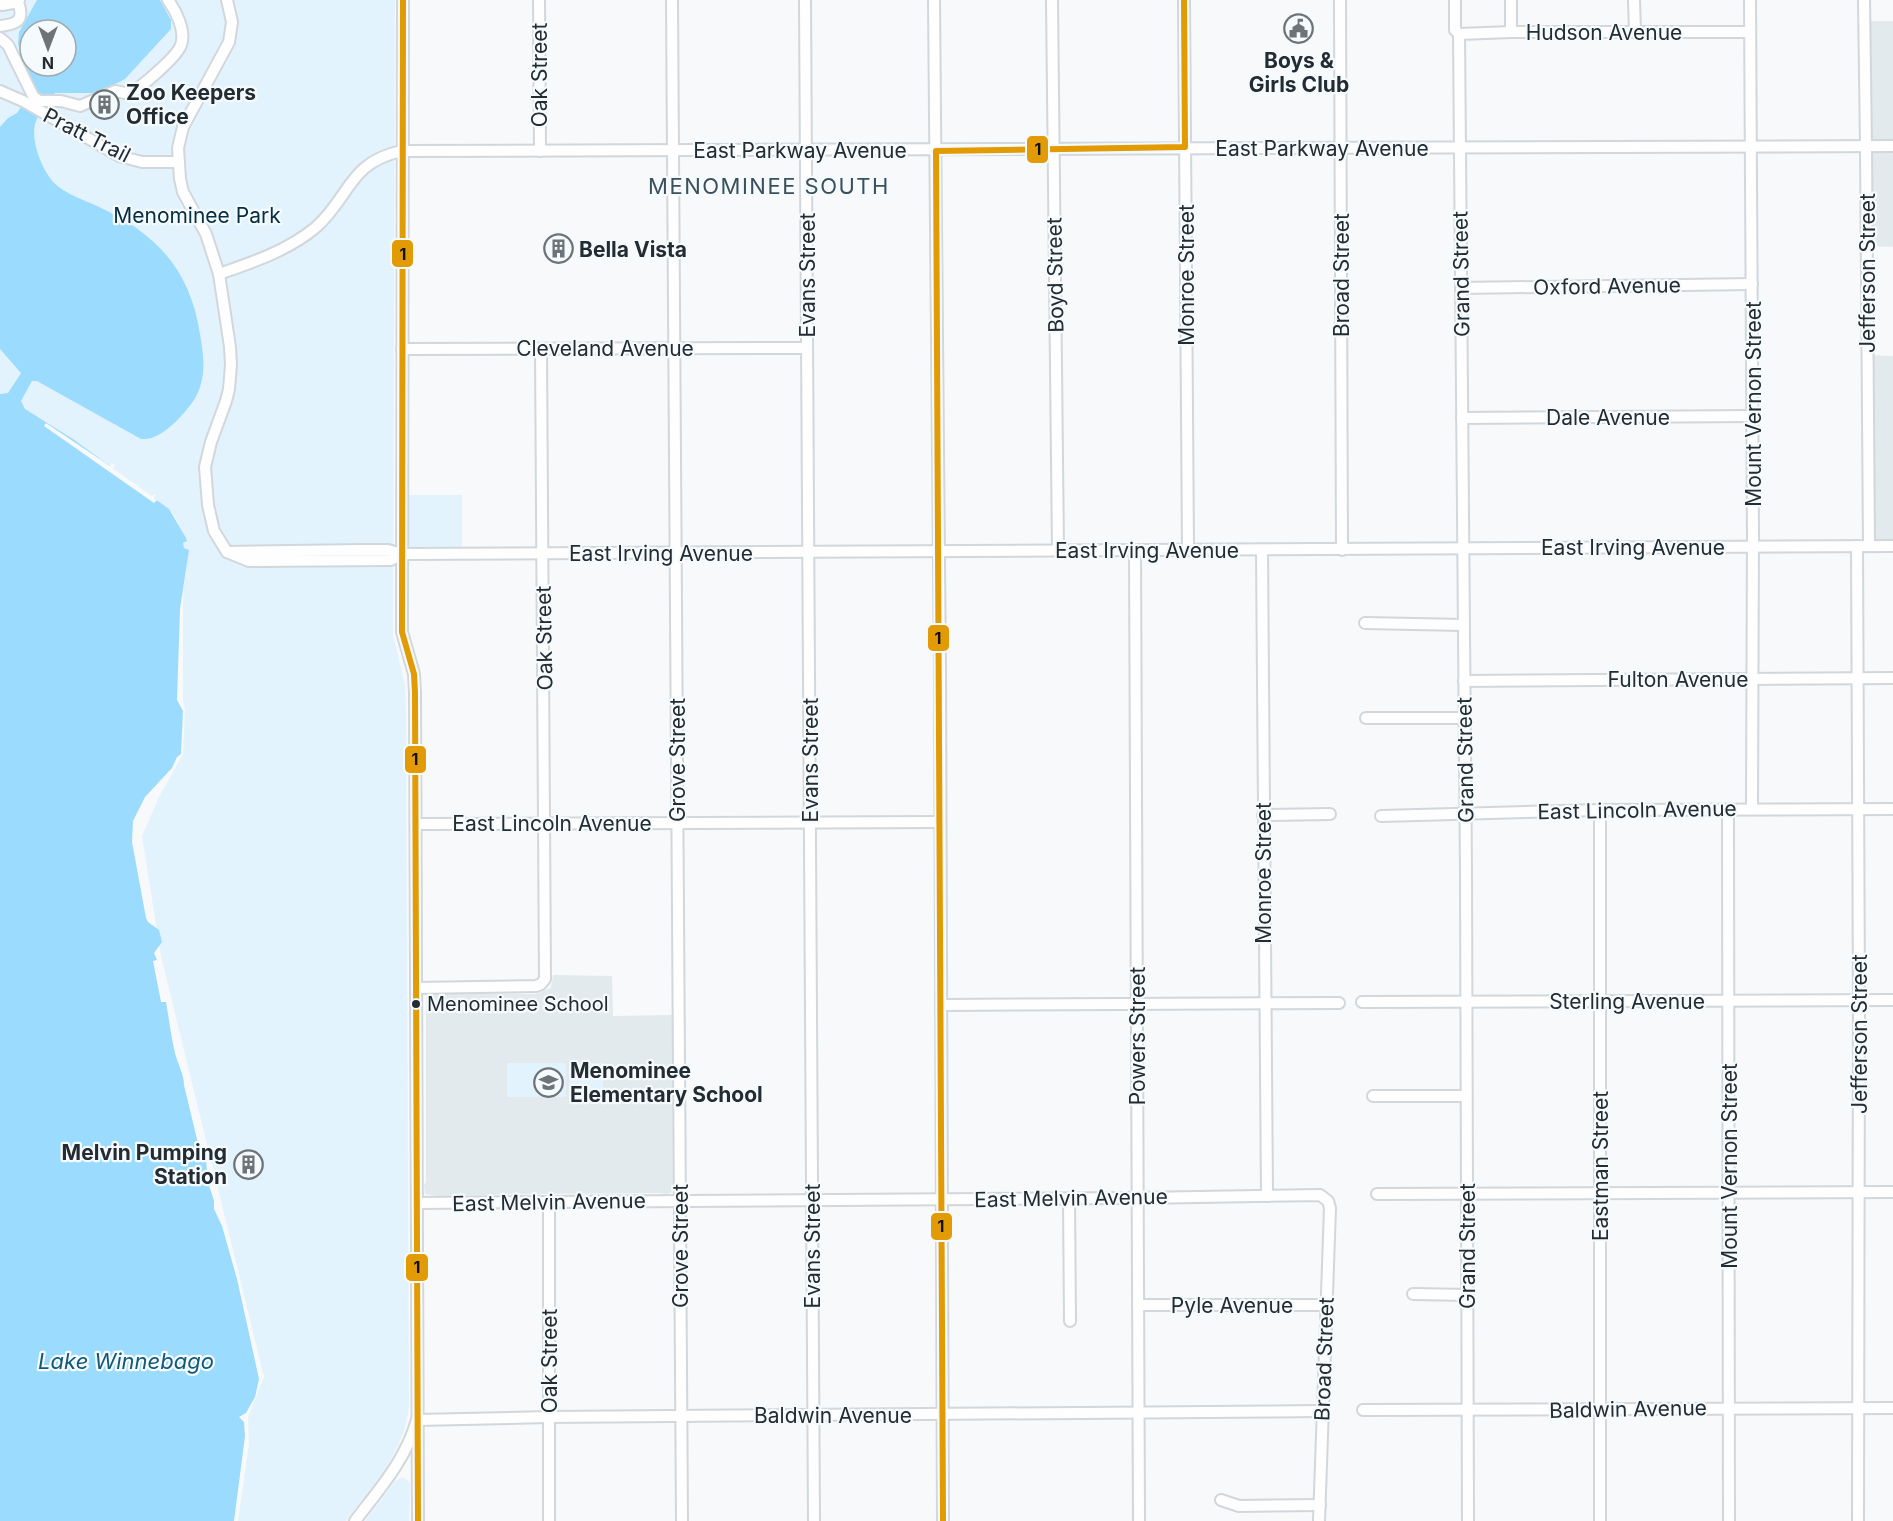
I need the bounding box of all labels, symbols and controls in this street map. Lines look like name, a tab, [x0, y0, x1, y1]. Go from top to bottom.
public building icon: Boys & Girls Club	[1283, 13, 1315, 45]
north arrow	[18, 18, 78, 78]
street label: Hudson Avenue	[1526, 20, 1682, 45]
street label: Oak Street	[527, 23, 552, 127]
place label: Boys & Girls Club	[1249, 48, 1349, 97]
text: N	[42, 53, 54, 73]
place label: Zoo Keepers Office	[126, 80, 256, 129]
building icon: Zoo Keepers Office	[89, 88, 121, 120]
street label: Pratt Trail	[39, 102, 135, 168]
line badge: 1	[1026, 135, 1049, 164]
street label: East Parkway Avenue	[1215, 136, 1429, 161]
street label: East Parkway Avenue	[693, 138, 907, 163]
text: 1	[1035, 139, 1041, 159]
district label: MENOMINEE SOUTH	[648, 173, 890, 199]
street label: Jefferson Street	[1855, 193, 1880, 353]
park label: Menominee Park	[113, 203, 281, 228]
street label: Monroe Street	[1174, 204, 1199, 346]
street label: Grand Street	[1447, 211, 1475, 337]
street label: Evans Street	[795, 212, 820, 337]
street label: Broad Street	[1329, 213, 1354, 337]
street label: Boyd Street	[1041, 217, 1069, 333]
building icon: Bella Vista	[542, 233, 574, 265]
place label: Bella Vista	[579, 237, 687, 262]
line badge: 1	[391, 239, 414, 268]
text: 1	[400, 244, 406, 264]
street label: Oxford Avenue	[1533, 272, 1681, 300]
street label: Mount Vernon Street	[1741, 301, 1766, 507]
street label: Cleveland Avenue	[516, 336, 694, 361]
street label: Dale Avenue	[1546, 405, 1670, 430]
street label: East Irving Avenue	[1541, 535, 1725, 560]
street label: East Irving Avenue	[1055, 538, 1239, 563]
street label: East Irving Avenue	[569, 541, 753, 566]
street label: Oak Street	[531, 585, 557, 690]
line badge: 1	[927, 624, 950, 652]
text: 1	[935, 628, 941, 648]
street label: Fulton Avenue	[1608, 667, 1748, 692]
street label: Evans Street	[798, 697, 823, 822]
street label: Grand Street	[1451, 697, 1479, 823]
street label: Grove Street	[665, 698, 690, 822]
line badge: 1	[404, 745, 427, 774]
text: 1	[412, 749, 418, 769]
street label: East Lincoln Avenue	[1537, 796, 1737, 824]
street label: Monroe Street	[1251, 802, 1276, 944]
street label: East Lincoln Avenue	[452, 811, 652, 836]
street label: Jefferson Street	[1847, 954, 1872, 1114]
street label: Powers Street	[1125, 967, 1150, 1105]
street label: Sterling Avenue	[1549, 989, 1705, 1014]
place label: Menominee School	[427, 992, 609, 1016]
marker: Menominee School	[410, 998, 422, 1010]
place label: Menominee Elementary School	[570, 1058, 763, 1107]
street label: Mount Vernon Street	[1717, 1063, 1742, 1269]
school or university icon: Menominee Elementary School	[533, 1066, 565, 1098]
street label: Eastman Street	[1588, 1091, 1613, 1241]
place label: Melvin Pumping Station	[62, 1140, 227, 1189]
building icon: Melvin Pumping Station	[232, 1148, 264, 1180]
street label: Evans Street	[800, 1183, 825, 1308]
street label: Grand Street	[1455, 1183, 1480, 1309]
street label: Grove Street	[668, 1184, 693, 1308]
street label: East Melvin Avenue	[974, 1184, 1168, 1212]
street label: East Melvin Avenue	[452, 1188, 646, 1216]
line badge: 1	[930, 1212, 953, 1241]
text: 1	[938, 1216, 944, 1236]
line badge: 1	[405, 1253, 429, 1282]
text: 1	[414, 1257, 420, 1277]
street label: Pyle Avenue	[1171, 1293, 1293, 1318]
street label: Broad Street	[1309, 1297, 1339, 1421]
street label: Oak Street	[537, 1309, 562, 1413]
water label: Lake Winnebago	[38, 1348, 214, 1374]
street label: Baldwin Avenue	[1549, 1395, 1707, 1423]
street label: Baldwin Avenue	[754, 1403, 912, 1428]

